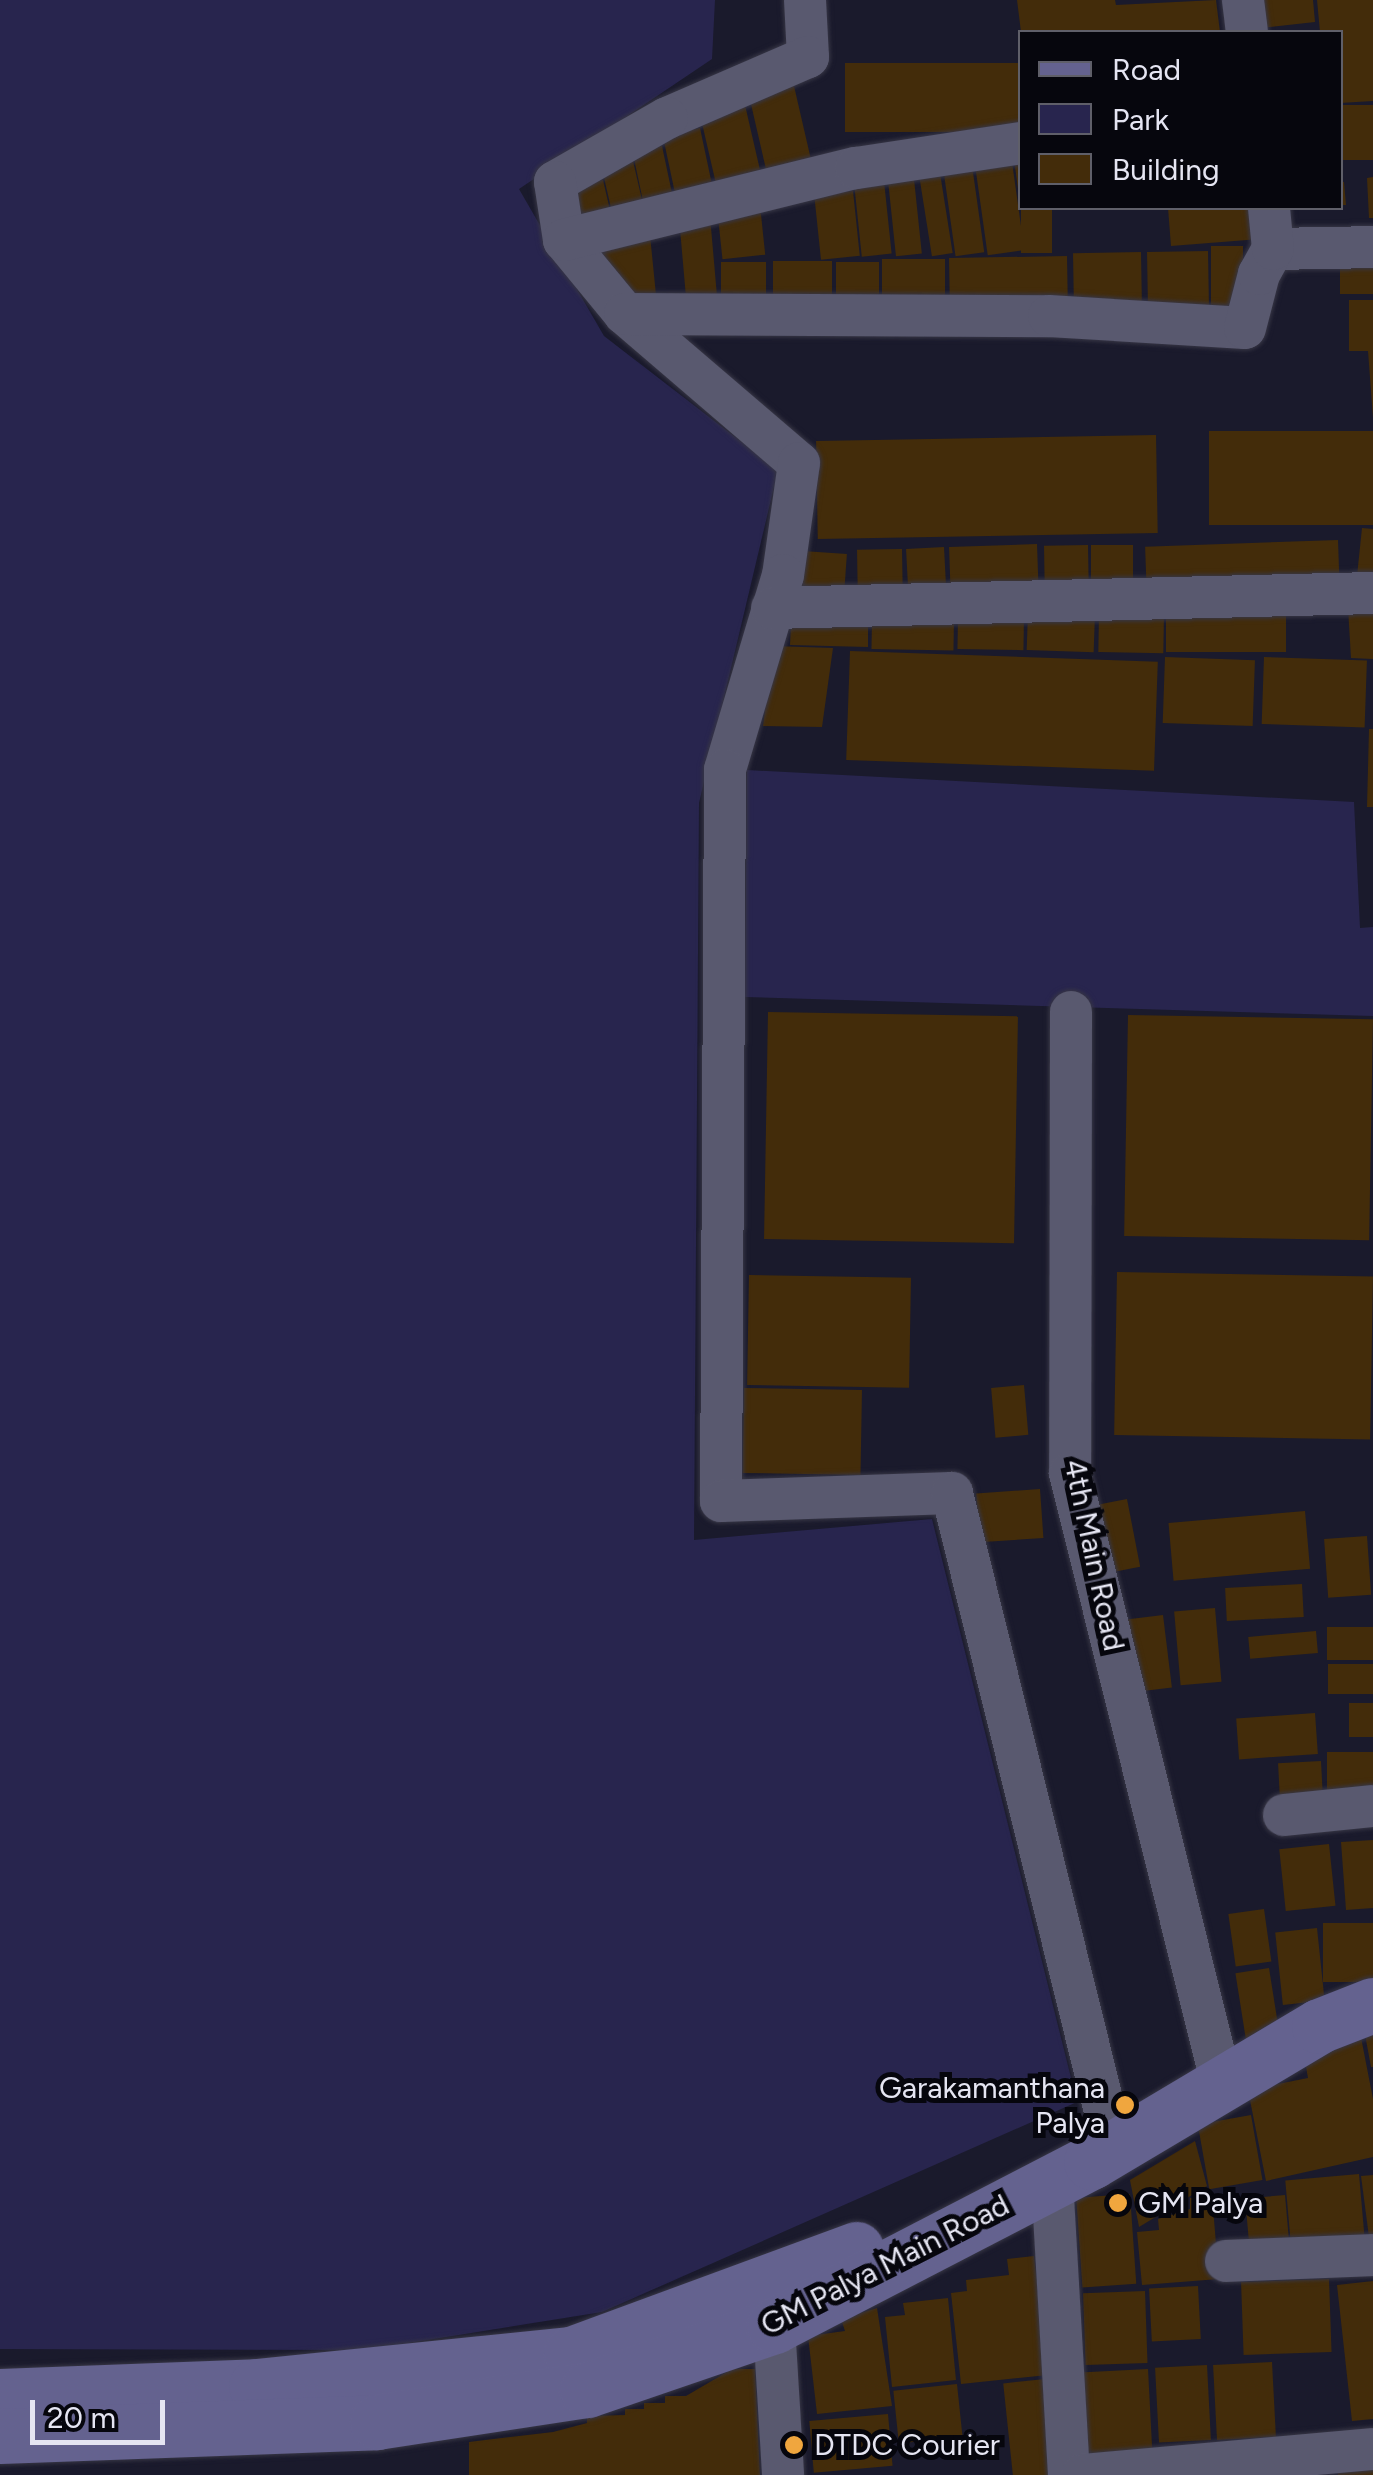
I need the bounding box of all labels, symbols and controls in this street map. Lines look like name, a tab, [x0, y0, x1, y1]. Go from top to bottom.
legend	[1018, 30, 1343, 210]
text: Road	[1112, 51, 1181, 88]
text: Park	[1112, 101, 1169, 138]
text: Building	[1112, 151, 1220, 188]
street label: 4th Main Road	[1056, 1456, 1132, 1654]
place label: Garakamanthana Palya	[879, 2070, 1105, 2140]
marker: Garakamanthana Palya	[1114, 2094, 1136, 2116]
place label: GM Palya	[1138, 2185, 1263, 2221]
street label: GM Palya Main Road	[755, 2187, 1015, 2343]
marker: GM Palya	[1107, 2192, 1129, 2214]
scale bar	[35, 2380, 170, 2442]
text: 20 m	[47, 2399, 116, 2436]
place label: DTDC Courier	[814, 2427, 1000, 2463]
marker: DTDC Courier	[783, 2434, 805, 2456]

